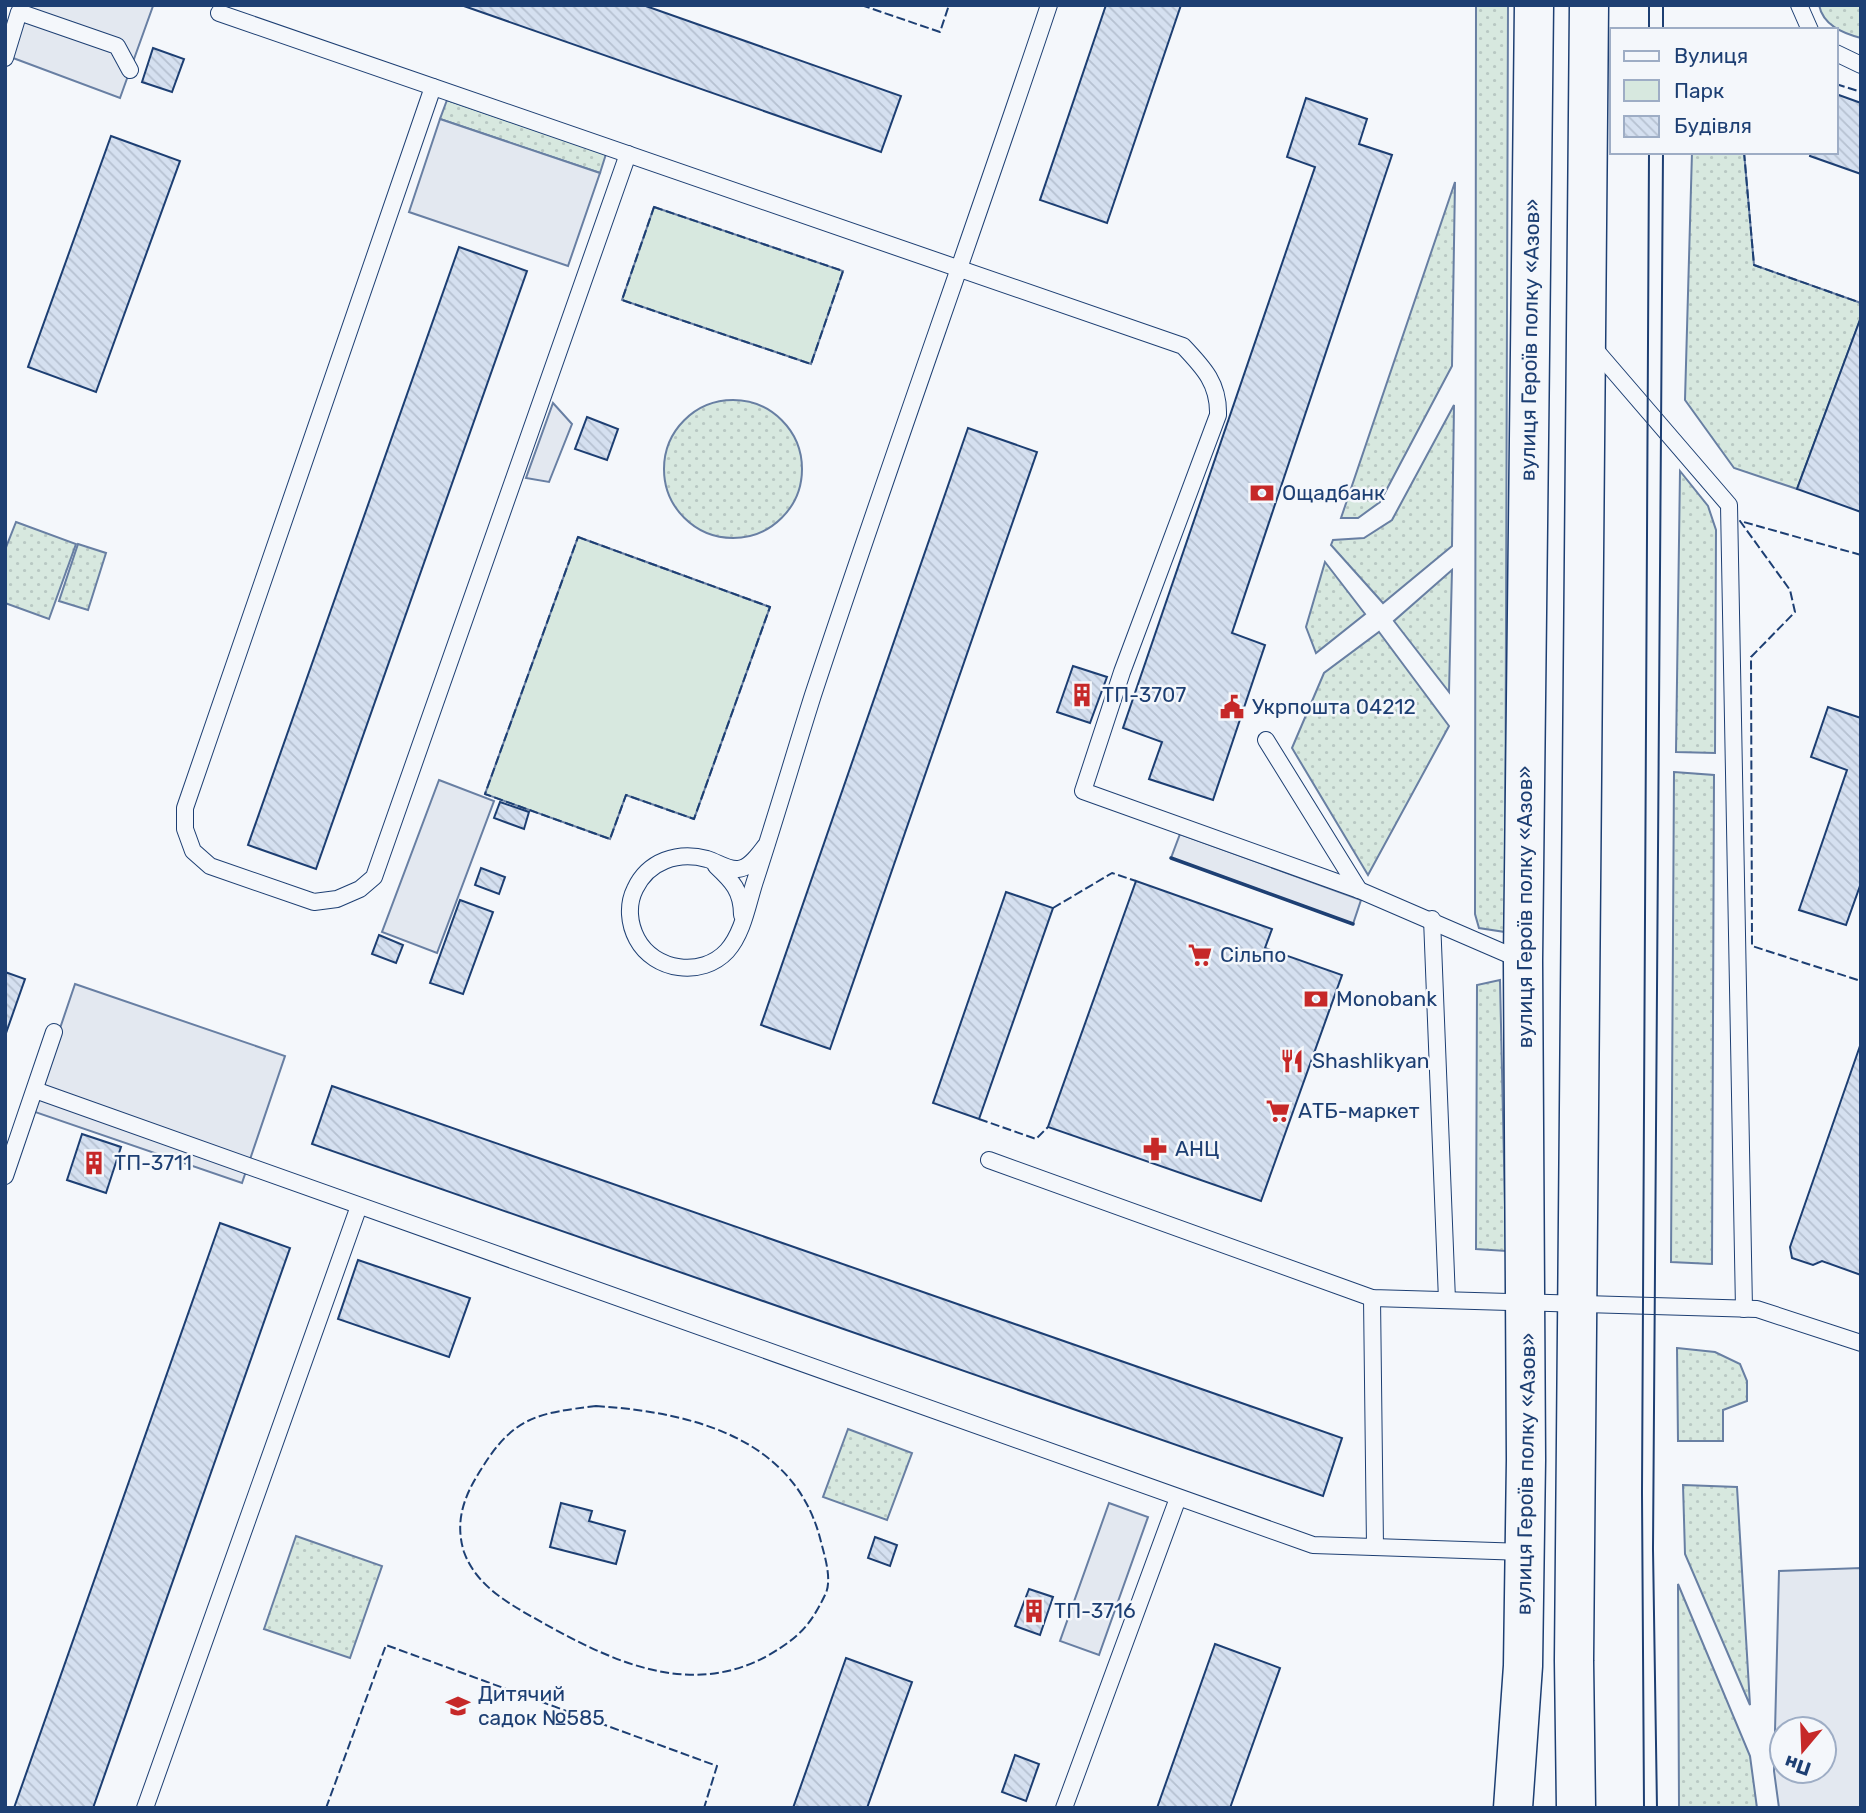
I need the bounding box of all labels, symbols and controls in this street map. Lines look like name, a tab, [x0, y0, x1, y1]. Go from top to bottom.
legend	[1610, 28, 1838, 154]
text: Вулиця	[1674, 43, 1748, 68]
text: Парк	[1674, 78, 1724, 103]
text: Будівля	[1674, 113, 1752, 138]
street label: вулиця Героїв полку «Азов»	[1515, 199, 1544, 481]
bank icon: Ощадбанк	[1248, 479, 1276, 507]
place label: Ощадбанк	[1282, 480, 1385, 505]
building icon: ТП-3707	[1068, 681, 1096, 709]
place label: ТП-3707	[1102, 682, 1186, 707]
public building icon: Укрпошта 04212	[1218, 693, 1246, 721]
place label: Укрпошта 04212	[1252, 694, 1416, 719]
street label: вулиця Героїв полку «Азов»	[1512, 766, 1537, 1048]
supermarket icon: Сільпо	[1186, 941, 1214, 969]
place label: Сільпо	[1220, 942, 1286, 967]
bank icon: Monobank	[1302, 985, 1330, 1013]
place label: Monobank	[1336, 986, 1437, 1011]
restaurant icon: Shashlikyan	[1278, 1047, 1306, 1075]
place label: Shashlikyan	[1312, 1048, 1429, 1073]
supermarket icon: АТБ-маркет	[1264, 1097, 1292, 1125]
place label: АТБ-маркет	[1298, 1098, 1420, 1123]
pharmacy icon: АНЦ	[1141, 1135, 1169, 1163]
place label: АНЦ	[1175, 1136, 1219, 1161]
building icon: ТП-3711	[80, 1149, 108, 1177]
place label: ТП-3711	[114, 1150, 192, 1175]
street label: вулиця Героїв полку «Азов»	[1511, 1333, 1540, 1615]
building icon: ТП-3716	[1020, 1597, 1048, 1625]
place label: ТП-3716	[1054, 1598, 1136, 1623]
place label: Дитячий садок №585	[478, 1681, 605, 1730]
school or university icon: Дитячий садок №585	[444, 1692, 472, 1720]
north arrow	[1768, 1715, 1838, 1785]
text: Пн	[1781, 1750, 1814, 1781]

